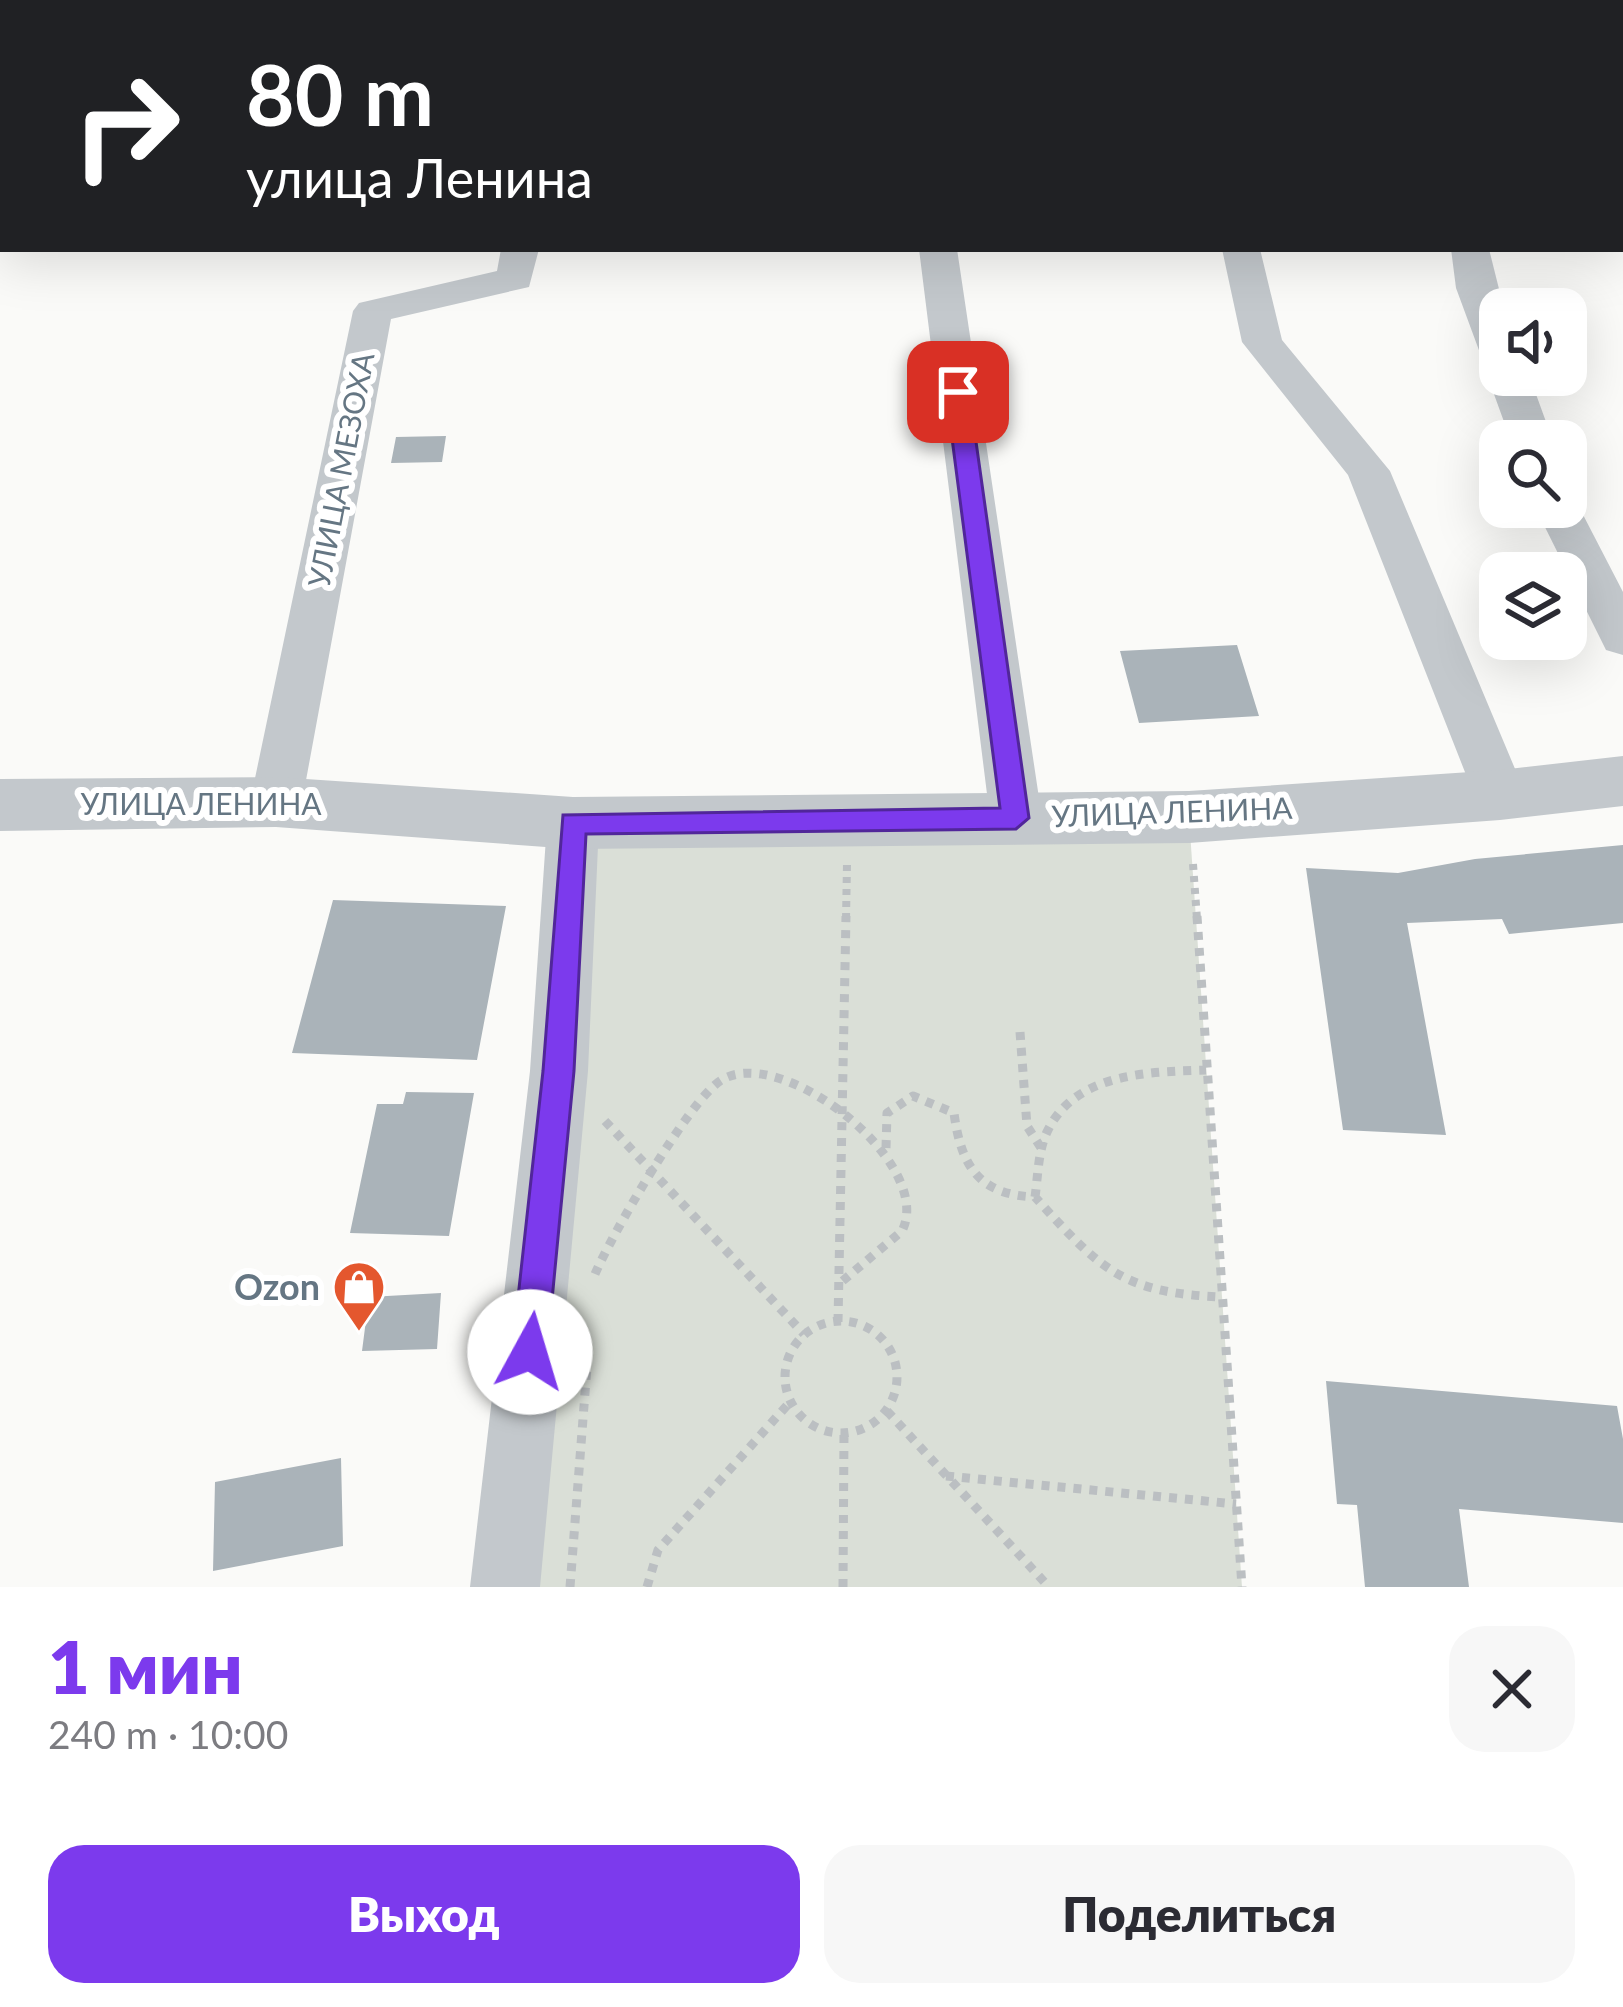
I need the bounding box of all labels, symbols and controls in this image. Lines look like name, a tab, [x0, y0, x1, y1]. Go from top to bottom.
text: 80 m	[246, 43, 434, 144]
icon: right	[48, 48, 204, 204]
text: улица Ленина	[246, 145, 593, 210]
map controls	[1479, 288, 1587, 660]
button: sound	[1479, 288, 1587, 396]
pin	[907, 341, 1009, 443]
street label: УЛИЦА МЕЗОХА	[300, 348, 381, 590]
icon: arrive	[925, 359, 991, 425]
button: search	[1479, 420, 1587, 528]
button: layers	[1479, 552, 1587, 660]
street label: УЛИЦА ЛЕНИНА	[80, 785, 322, 821]
street label: УЛИЦА ЛЕНИНА	[1051, 789, 1294, 833]
shop icon: Ozon	[331, 1259, 387, 1333]
place label: Ozon	[234, 1264, 320, 1308]
position arrow	[467, 1289, 593, 1415]
text: 1 мин	[48, 1623, 243, 1709]
button: close	[1449, 1626, 1575, 1752]
text: 240 m · 10:00	[48, 1711, 288, 1757]
button: Выход	[48, 1845, 800, 1983]
button: Поделиться	[824, 1845, 1575, 1983]

